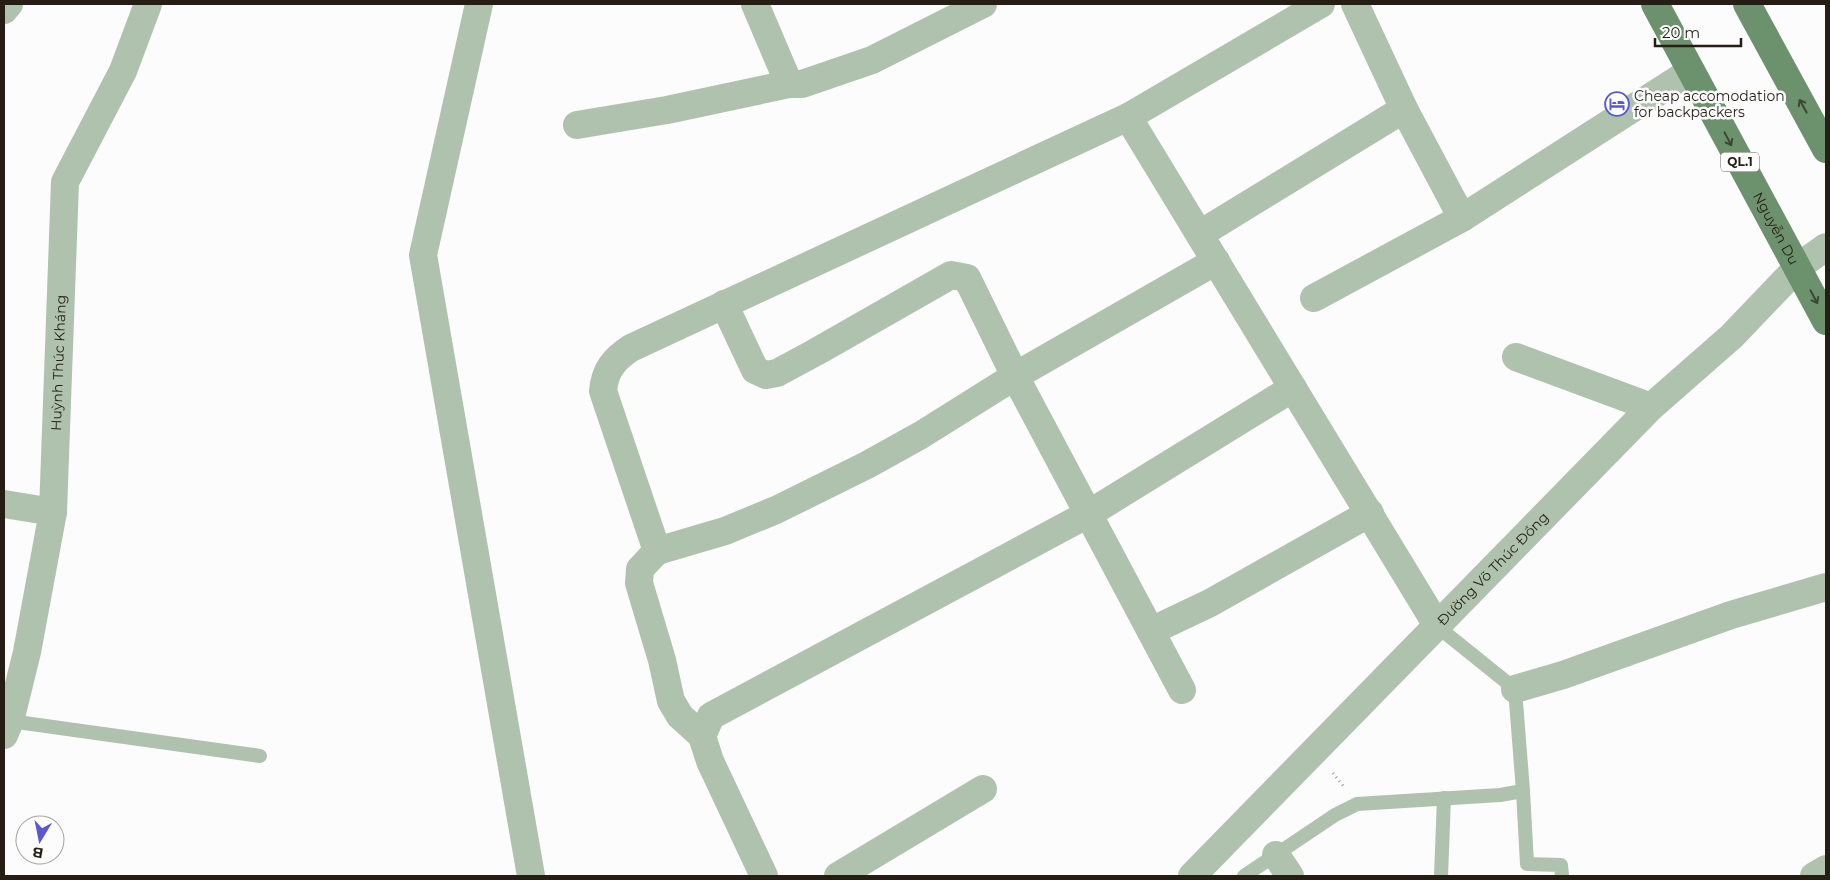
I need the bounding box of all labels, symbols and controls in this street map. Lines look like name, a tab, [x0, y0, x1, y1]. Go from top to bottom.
scale bar	[1655, 15, 1741, 47]
text: 20 m	[1662, 23, 1700, 42]
place label: Cheap accomodation for backpackers	[1634, 87, 1785, 121]
hotel icon: Cheap accomodation for backpackers	[1604, 91, 1630, 117]
one-way arrow	[1798, 98, 1808, 113]
one-way arrow	[1724, 131, 1733, 146]
road number: QL.1	[1721, 152, 1759, 172]
street label: Nguyễn Du	[1749, 189, 1803, 268]
one-way arrow	[1809, 289, 1819, 304]
street label: Huỳnh Thúc Kháng	[47, 294, 70, 431]
street label: Đường Võ Thúc Đồng	[1433, 508, 1552, 629]
north arrow	[15, 815, 65, 865]
text: B	[31, 843, 45, 863]

